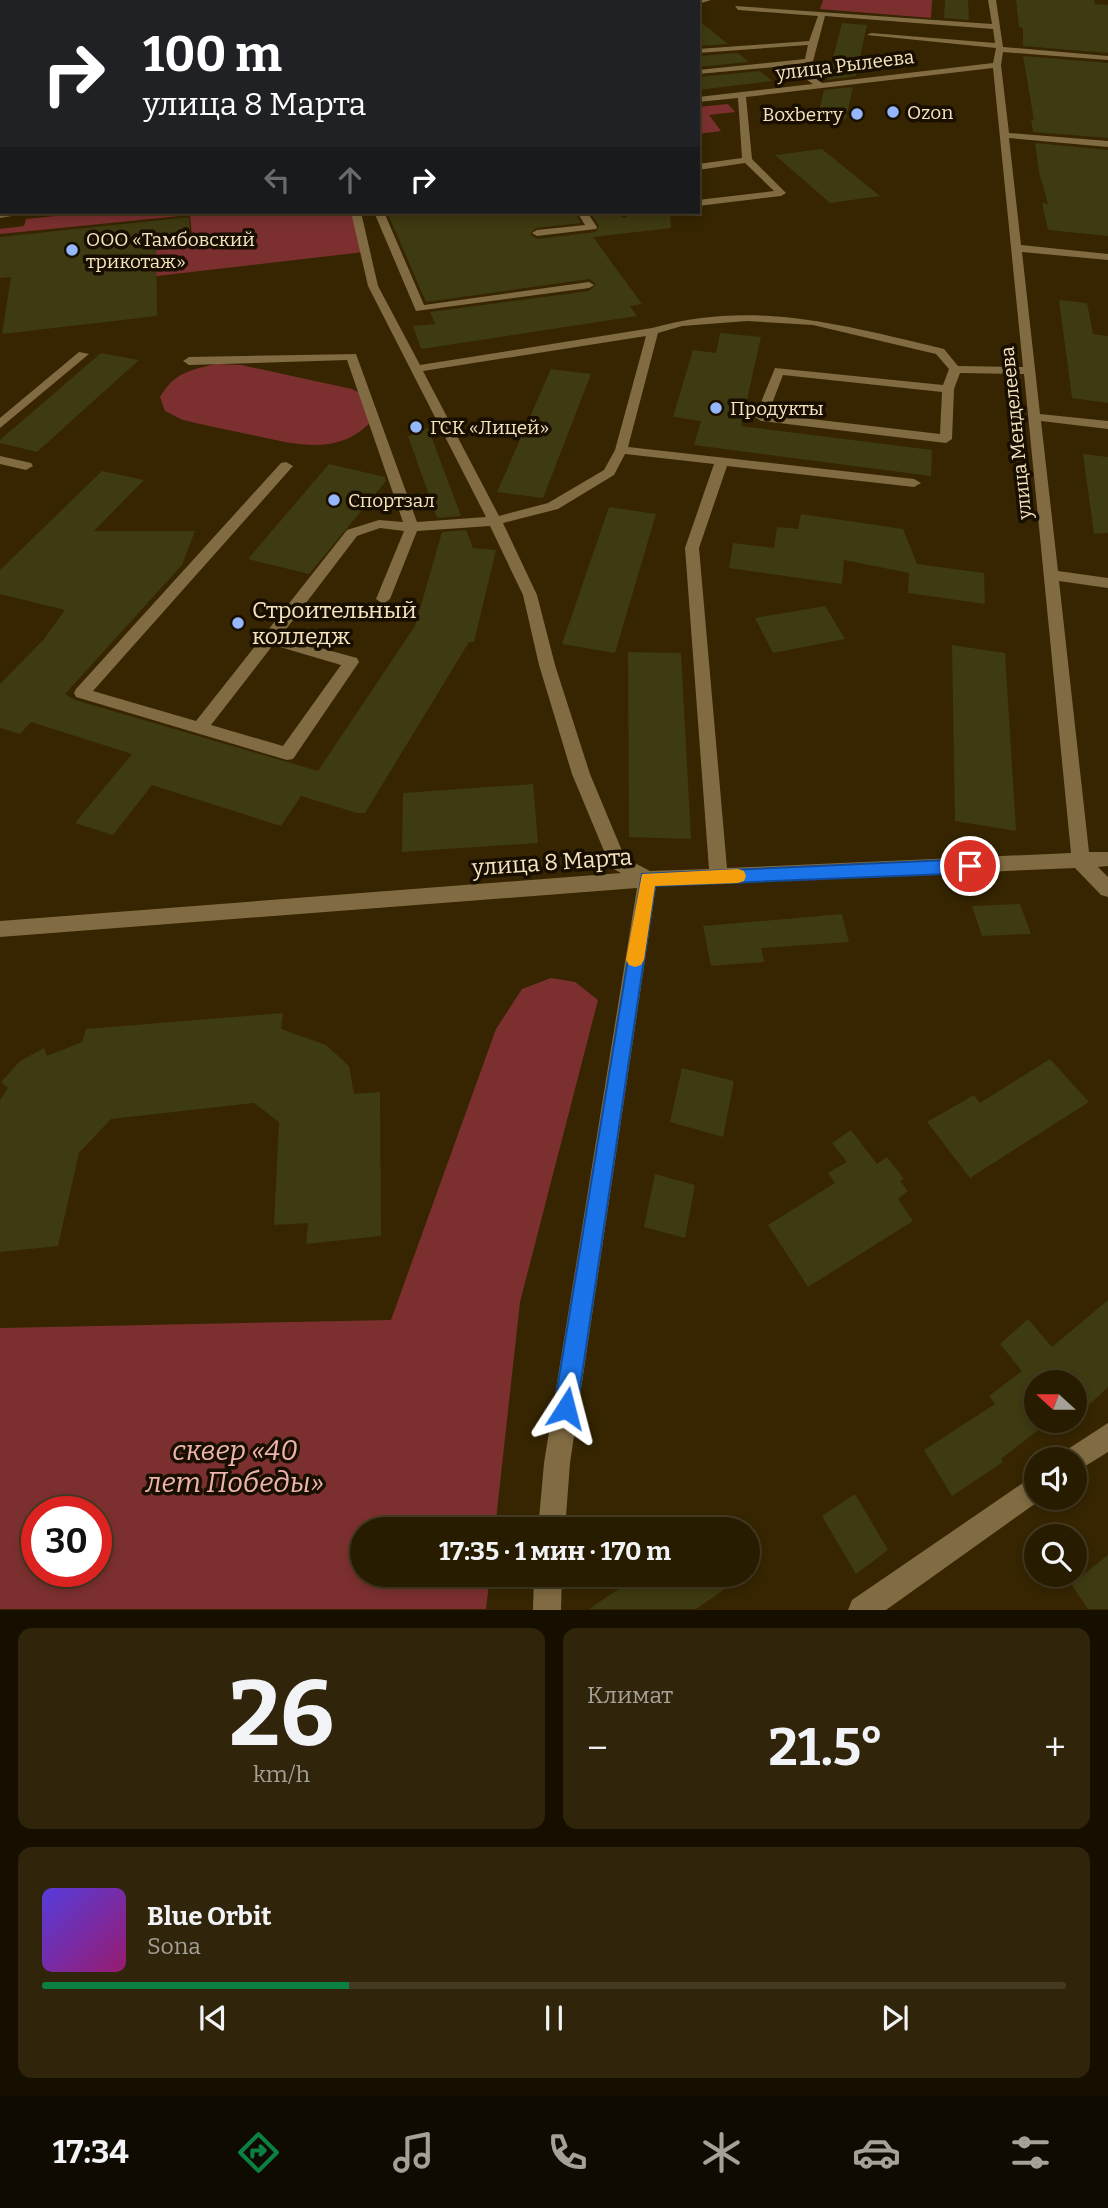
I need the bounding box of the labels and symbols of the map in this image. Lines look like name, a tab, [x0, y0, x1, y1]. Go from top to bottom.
street label: улица Рылеева	[773, 45, 916, 85]
place label: Ozon	[907, 101, 953, 124]
place label: Boxberry	[762, 103, 844, 126]
marker: Ozon	[885, 104, 901, 120]
marker: Boxberry	[849, 106, 865, 122]
place label: ООО «Тамбовский трикотаж»	[86, 228, 255, 273]
marker: ООО «Тамбовский трикотаж»	[64, 242, 80, 258]
street label: улица Менделеева	[995, 345, 1037, 522]
place label: Продукты	[730, 397, 824, 420]
marker: Продукты	[708, 400, 724, 416]
place label: ГСК «Лицей»	[430, 416, 549, 439]
marker: ГСК «Лицей»	[408, 419, 424, 435]
place label: Спортзал	[348, 489, 435, 512]
marker: Спортзал	[326, 492, 342, 508]
place label: Строительный колледж	[252, 596, 417, 650]
marker: Строительный колледж	[230, 615, 246, 631]
pin	[940, 836, 1000, 896]
street label: улица 8 Марта	[470, 842, 633, 882]
north arrow	[1024, 1370, 1087, 1433]
position arrow	[529, 1371, 603, 1445]
park label: cквер «40 лет Победы»	[144, 1434, 324, 1499]
speed limit sign: 30	[21, 1496, 112, 1587]

